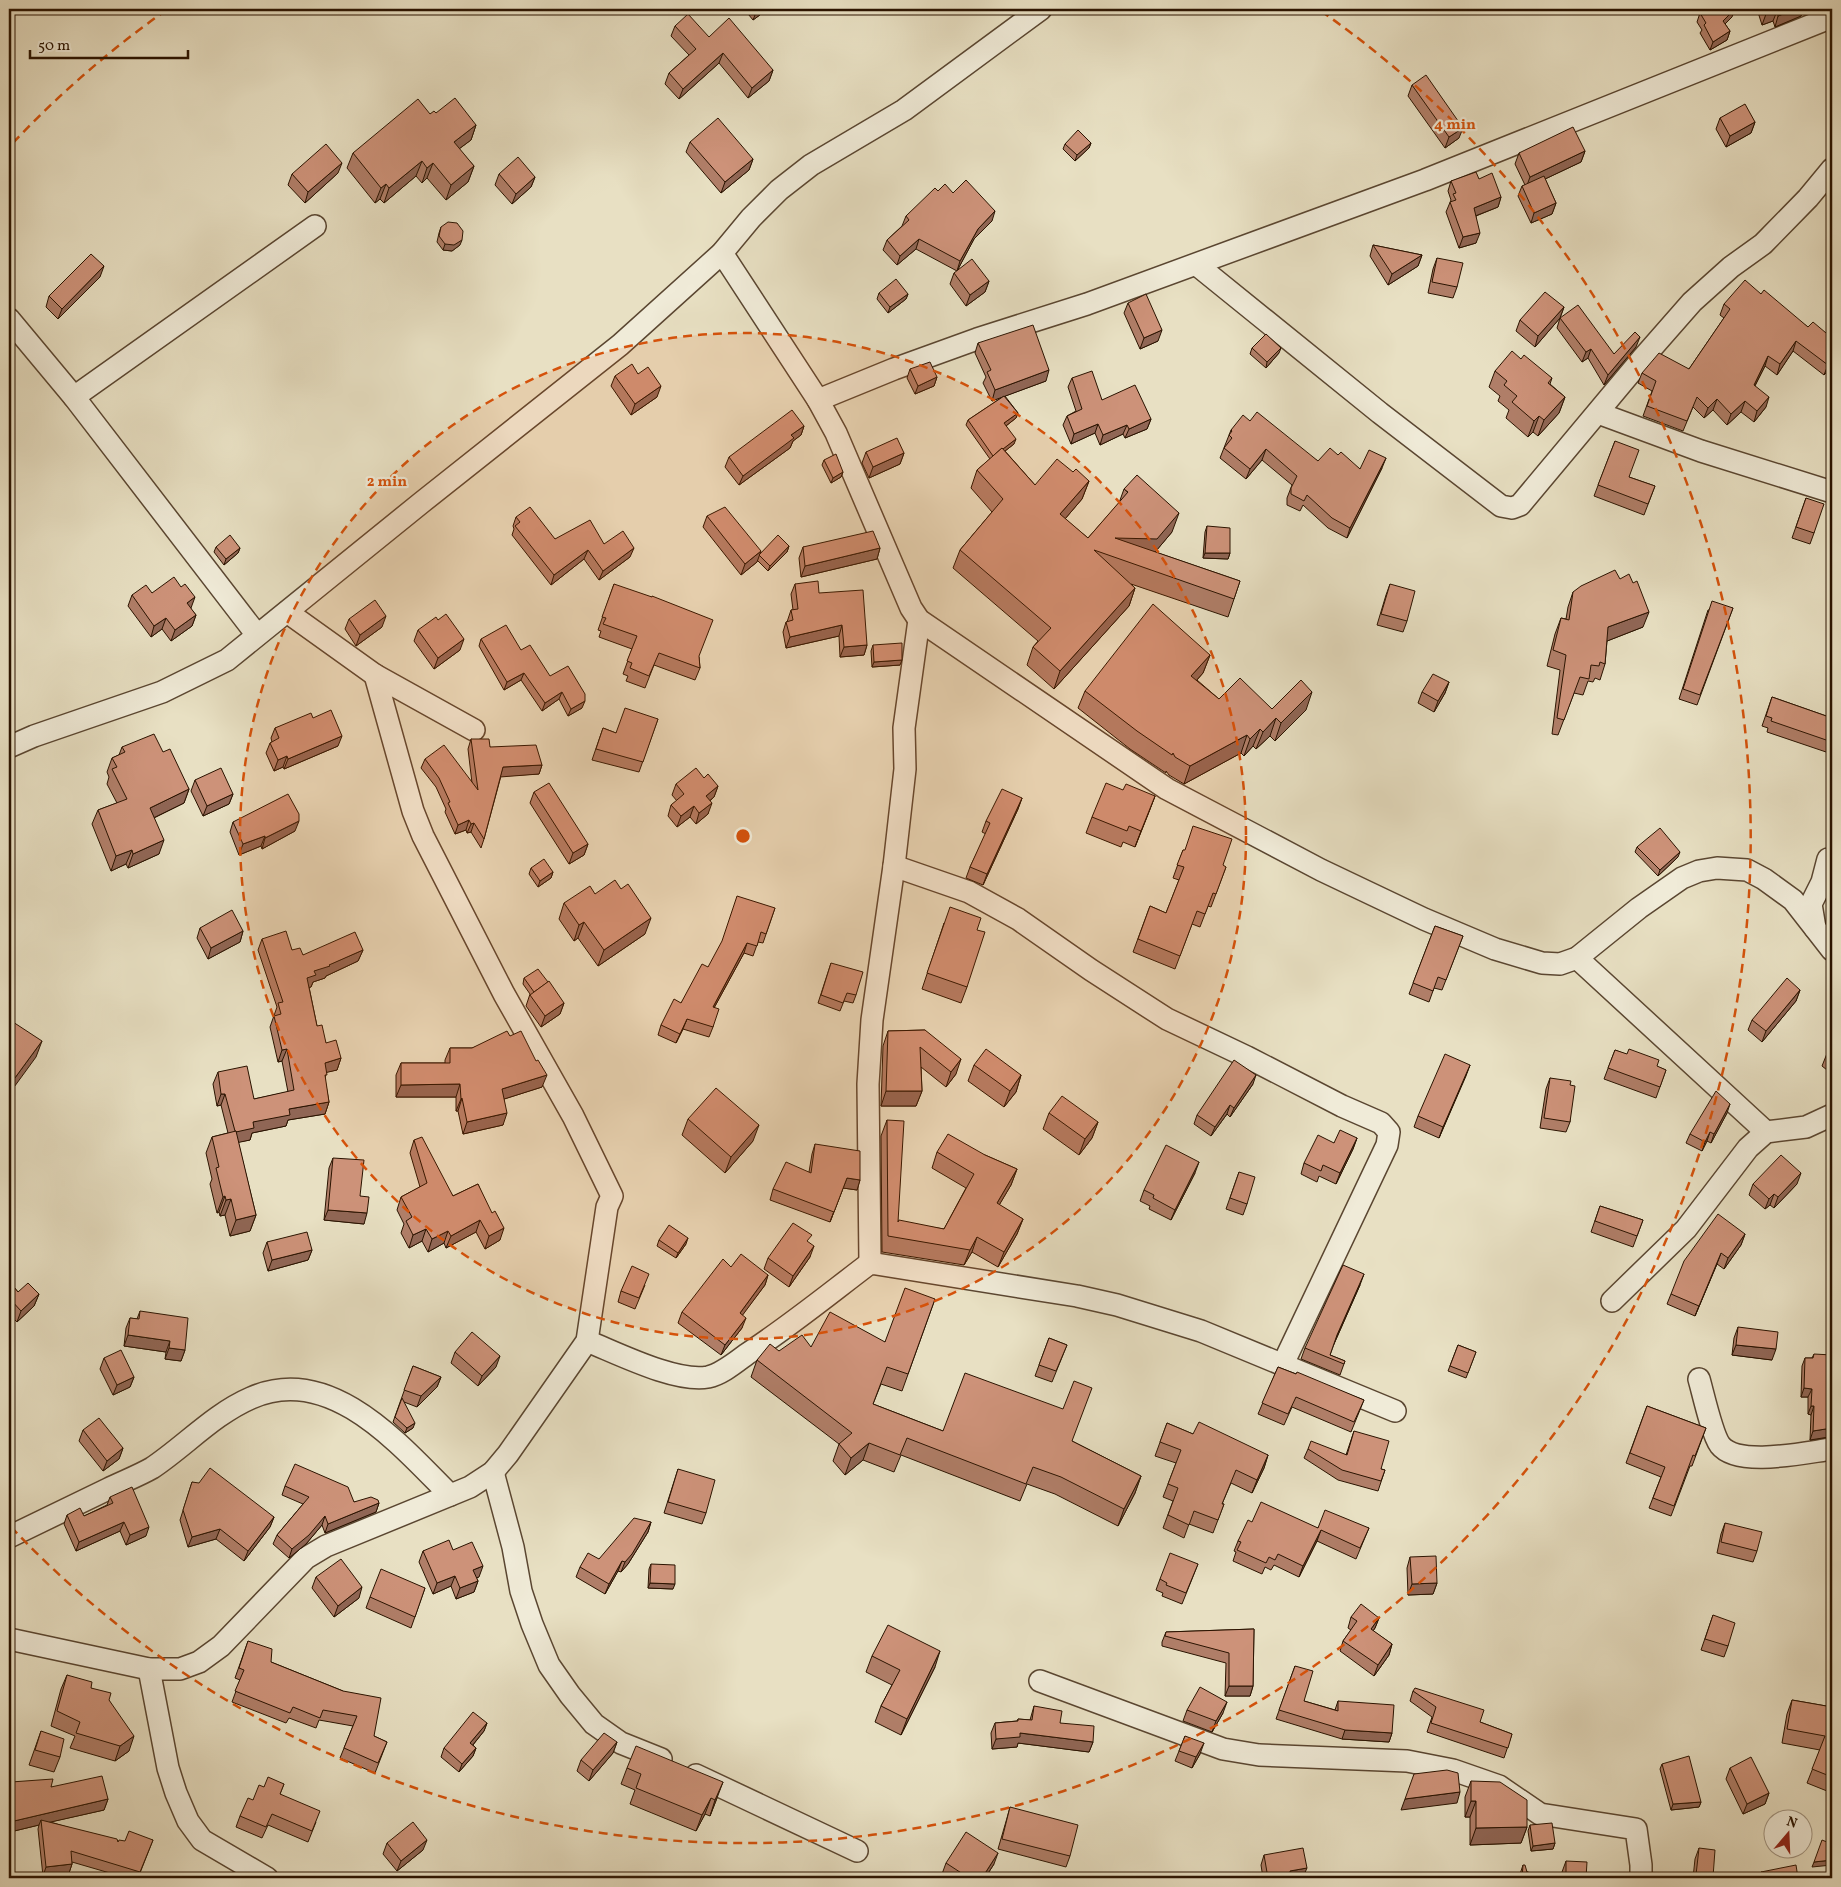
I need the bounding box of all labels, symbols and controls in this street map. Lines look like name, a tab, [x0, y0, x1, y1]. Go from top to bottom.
scale bar	[30, 28, 188, 60]
text: 50 m	[38, 36, 70, 57]
text: 4 min	[1434, 115, 1476, 136]
text: 2 min	[367, 472, 407, 493]
centre of rings	[734, 827, 752, 845]
north arrow	[1764, 1810, 1814, 1860]
text: N	[1784, 1812, 1800, 1834]

